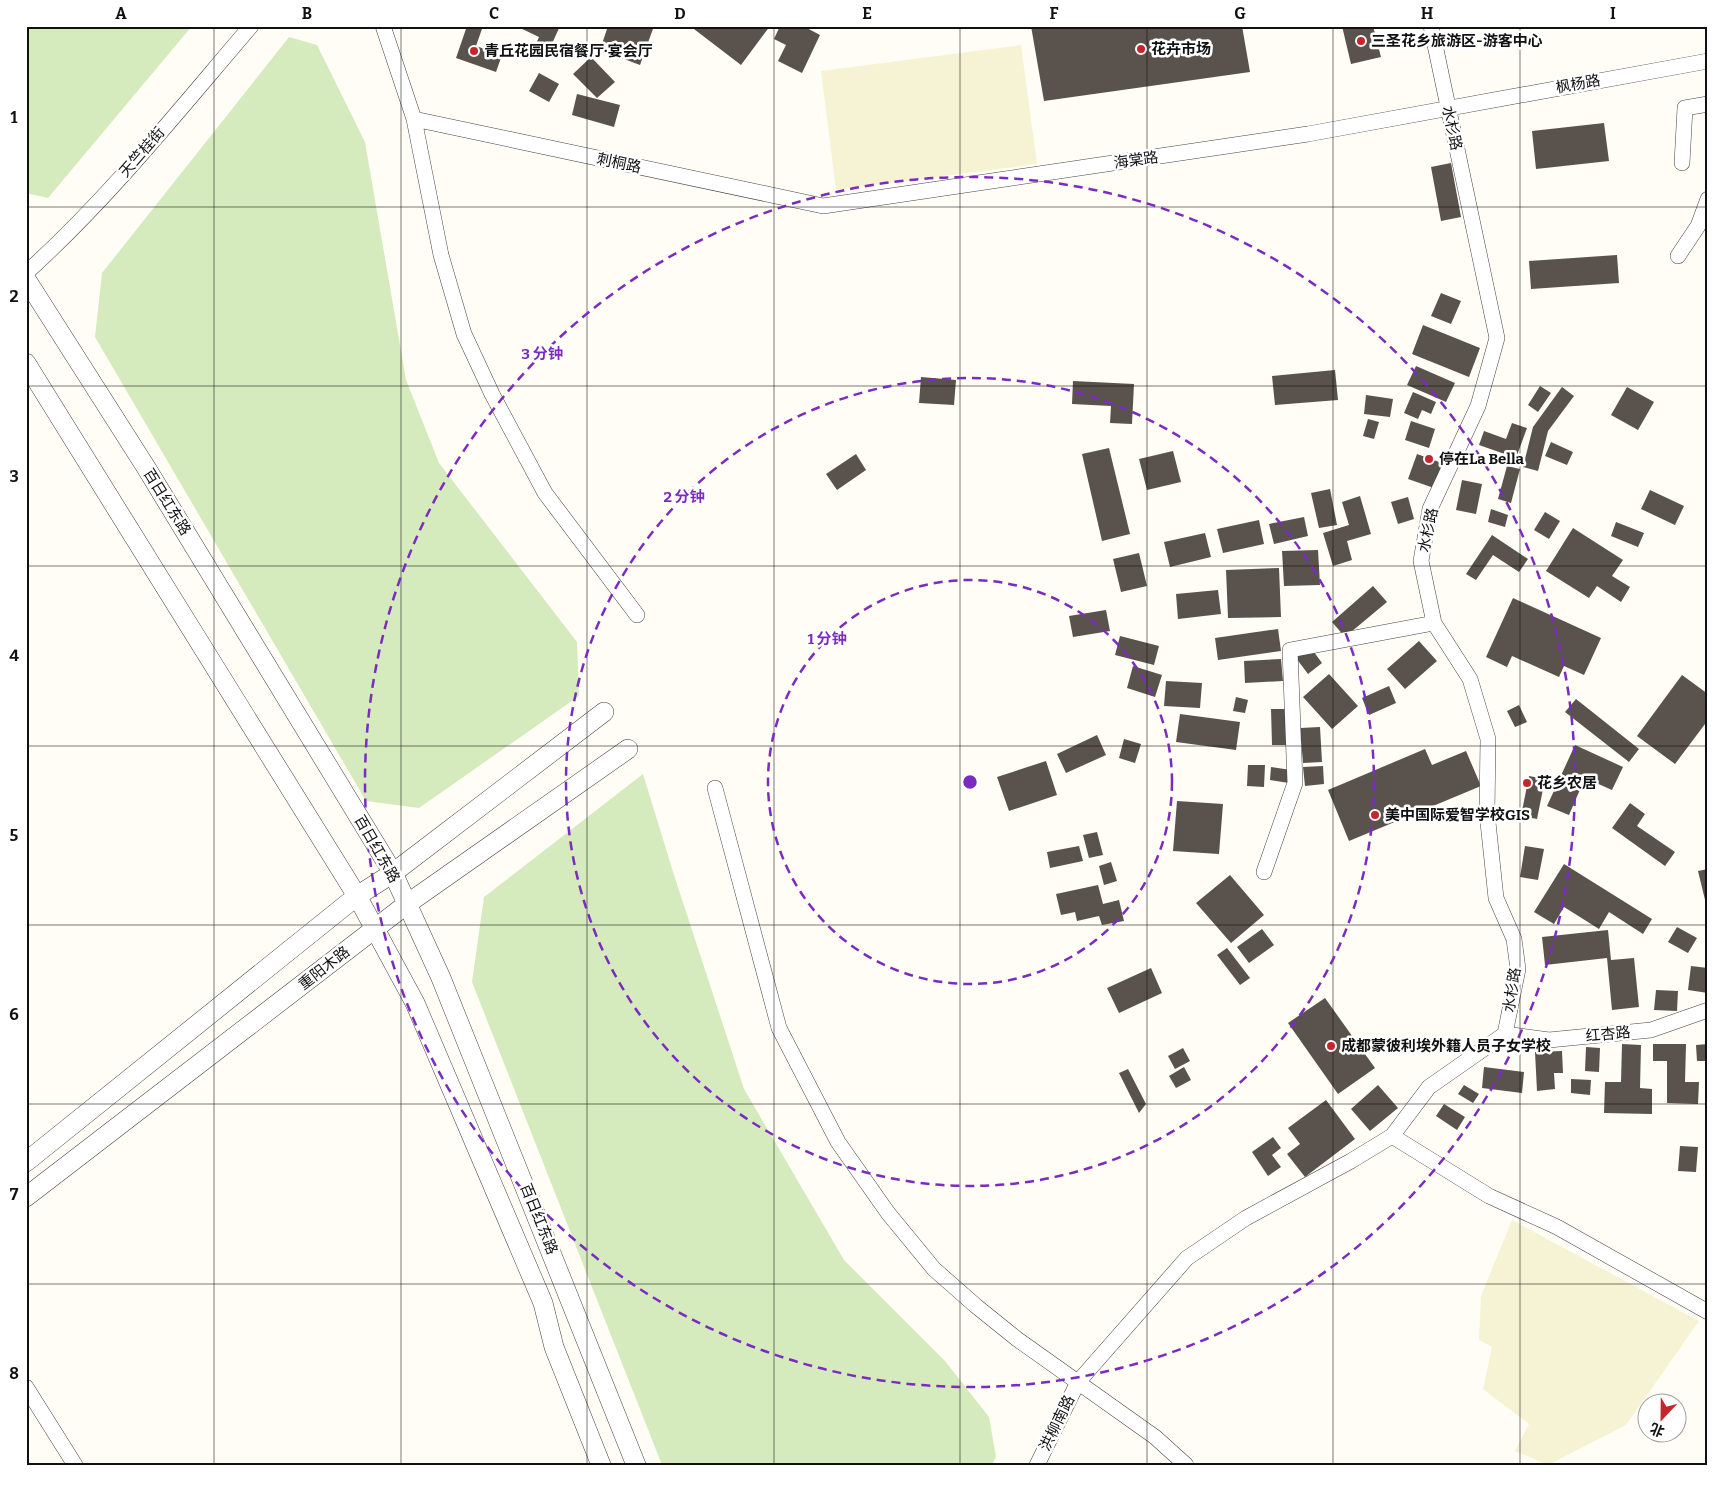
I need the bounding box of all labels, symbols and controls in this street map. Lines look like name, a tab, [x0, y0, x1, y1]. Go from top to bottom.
text: A	[115, 4, 127, 23]
text: B	[302, 4, 312, 23]
text: C	[489, 4, 499, 23]
text: D	[674, 4, 686, 23]
text: E	[862, 4, 872, 23]
text: F	[1050, 4, 1059, 23]
text: G	[1234, 4, 1246, 23]
text: H	[1421, 4, 1434, 23]
text: I	[1610, 4, 1616, 23]
place label: 三圣花乡旅游区-游客中心	[1371, 32, 1543, 50]
marker: 三圣花乡旅游区-游客中心	[1355, 35, 1367, 47]
place label: 花卉市场	[1151, 40, 1211, 58]
place label: 青丘花园民宿餐厅·宴会厅	[484, 42, 653, 60]
marker: 花卉市场	[1135, 43, 1147, 55]
marker: 青丘花园民宿餐厅·宴会厅	[468, 45, 480, 57]
street label: 枫杨路	[1554, 71, 1602, 97]
street label: 水杉路	[1439, 104, 1465, 152]
text: 1	[11, 108, 18, 127]
street label: 天竺桂街	[116, 123, 168, 181]
street label: 海棠路	[1112, 148, 1160, 172]
street label: 刺桐路	[595, 150, 643, 176]
text: 2	[9, 287, 19, 306]
text: 3 分钟	[521, 345, 563, 363]
place label: 停在La Bella	[1439, 450, 1524, 468]
marker: 停在La Bella	[1423, 453, 1435, 465]
street label: 百日红东路	[139, 465, 195, 539]
text: 3	[9, 467, 19, 486]
text: 2 分钟	[663, 488, 705, 506]
street label: 水杉路	[1415, 506, 1441, 554]
text: 1 分钟	[807, 630, 847, 648]
text: 4	[9, 646, 19, 665]
centre of rings	[961, 773, 979, 791]
place label: 花乡农居	[1537, 774, 1597, 792]
marker: 花乡农居	[1521, 777, 1533, 789]
place label: 美中国际爱智学校GIS	[1385, 806, 1530, 824]
marker: 美中国际爱智学校GIS	[1369, 809, 1381, 821]
street label: 百日红东路	[350, 812, 404, 886]
text: 5	[10, 826, 19, 845]
street label: 重阳木路	[295, 942, 353, 994]
street label: 水杉路	[1500, 966, 1524, 1014]
text: 6	[9, 1005, 19, 1024]
street label: 红杏路	[1585, 1023, 1631, 1045]
place label: 成都蒙彼利埃外籍人员子女学校	[1341, 1037, 1551, 1055]
marker: 成都蒙彼利埃外籍人员子女学校	[1325, 1040, 1337, 1052]
street label: 百日红东路	[517, 1181, 561, 1257]
text: 7	[10, 1185, 19, 1204]
text: 8	[9, 1364, 19, 1383]
street label: 洪柳南路	[1036, 1392, 1078, 1454]
north arrow	[1636, 1394, 1686, 1444]
text: 北	[1648, 1419, 1667, 1440]

